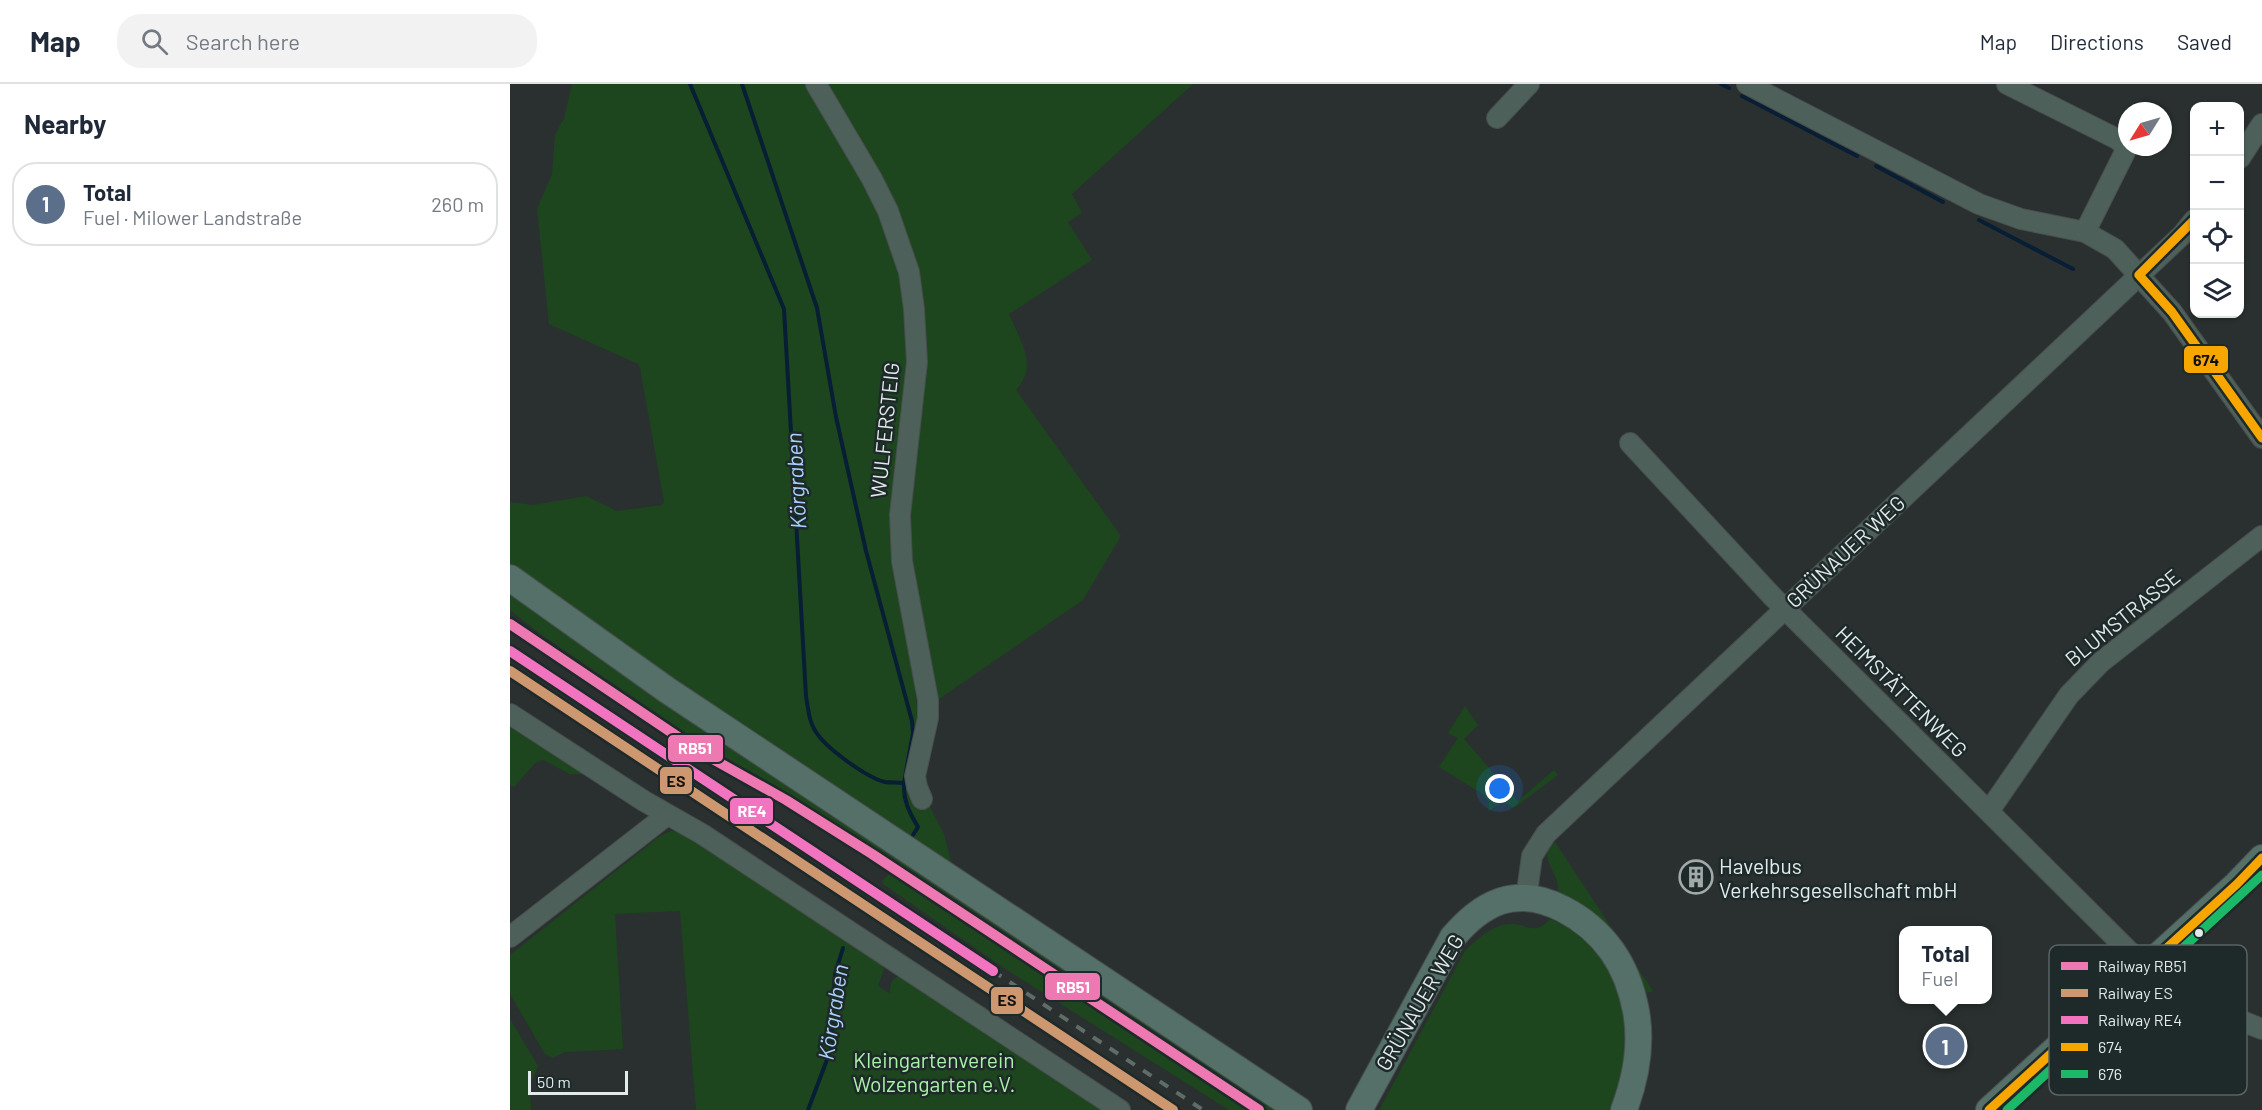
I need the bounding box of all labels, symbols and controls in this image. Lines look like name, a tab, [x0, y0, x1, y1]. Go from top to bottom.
search box	[117, 14, 537, 68]
text: Map	[30, 24, 81, 58]
icon: search	[138, 25, 171, 58]
text: Search here	[186, 28, 300, 54]
text: Map	[1980, 29, 2017, 54]
text: Directions	[2050, 29, 2144, 54]
text: Saved	[2177, 29, 2232, 54]
north arrow	[2118, 102, 2172, 156]
map controls	[2190, 102, 2244, 318]
button: +	[2190, 102, 2244, 156]
text: Nearby	[24, 108, 106, 139]
button: −	[2190, 156, 2244, 210]
text: Total	[83, 179, 131, 205]
text: 1	[42, 192, 49, 216]
text: 260 m	[431, 192, 484, 216]
text: Fuel · Milower Landstraße	[83, 205, 302, 229]
button: locate	[2190, 210, 2244, 264]
button: layers	[2190, 264, 2244, 318]
line badge: 674	[2183, 345, 2229, 374]
text: 674	[2193, 350, 2219, 369]
street label: WULFERSTEIG	[864, 361, 904, 499]
water label: Körgraben	[779, 432, 811, 530]
street label: GRÜNAUER WEG	[1780, 490, 1910, 612]
street label: BLUMSTRASSE	[2060, 563, 2184, 671]
street label: HEIMSTÄTTENWEG	[1831, 620, 1973, 762]
line badge: RB51	[667, 734, 724, 763]
text: RB51	[678, 738, 712, 757]
line badge: ES	[659, 766, 693, 795]
text: ES	[667, 771, 685, 790]
your location	[1485, 774, 1514, 803]
line badge: RE4	[729, 797, 774, 825]
text: RE4	[738, 801, 766, 820]
place label: Havelbus Verkehrsgesellschaft mbH	[1719, 853, 1958, 902]
building icon: Havelbus Verkehrsgesellschaft mbH	[1678, 859, 1714, 895]
popup	[1899, 926, 1992, 1004]
unlabelled marker	[2193, 927, 2205, 939]
street label: GRÜNAUER WEG	[1370, 929, 1468, 1075]
text: Total	[1921, 940, 1970, 966]
legend	[2049, 945, 2247, 1095]
text: Railway RB51	[2098, 956, 2187, 975]
water label: Körgraben	[812, 962, 852, 1062]
text: Fuel	[1921, 966, 1958, 990]
line badge: RB51	[1044, 972, 1101, 1001]
text: RB51	[1056, 977, 1090, 996]
text: Railway ES	[2098, 983, 2173, 1002]
line badge: ES	[990, 986, 1024, 1015]
text: ES	[998, 990, 1016, 1009]
text: Railway RE4	[2098, 1010, 2182, 1029]
pin: 1	[1926, 1024, 1964, 1068]
text: 674	[2098, 1037, 2123, 1056]
park label: Kleingartenverein Wolzengarten e.V.	[853, 1047, 1015, 1096]
text: 676	[2098, 1064, 2122, 1083]
scale bar	[528, 1068, 628, 1096]
text: 50 m	[537, 1072, 571, 1091]

